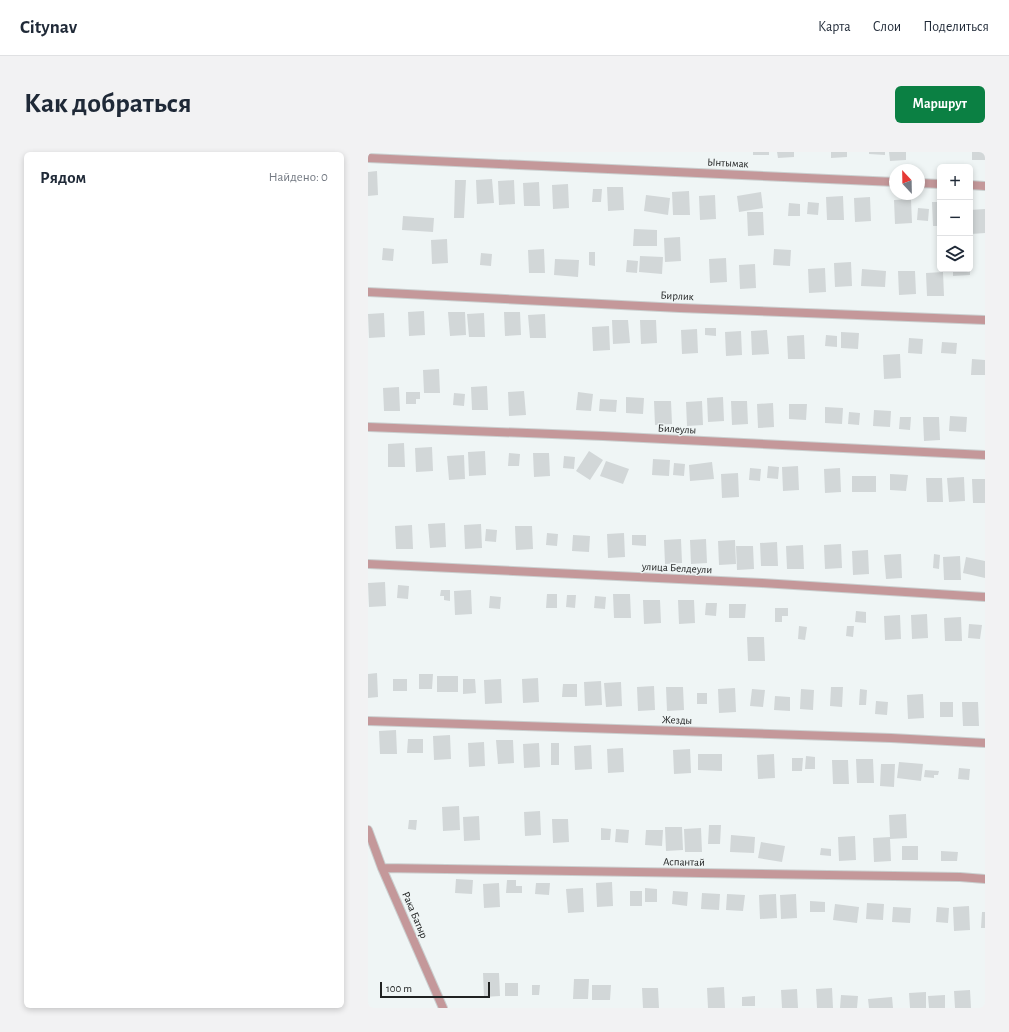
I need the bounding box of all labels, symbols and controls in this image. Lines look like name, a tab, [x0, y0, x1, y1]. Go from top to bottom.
text: Citynav	[20, 18, 77, 37]
text: Карта	[818, 20, 851, 34]
text: Слои	[873, 20, 901, 34]
text: Поделиться	[923, 20, 989, 34]
button: Маршрут	[895, 86, 985, 123]
text: Как добраться	[24, 90, 192, 118]
street label: Ынтымак	[707, 156, 749, 170]
north arrow	[889, 164, 925, 200]
map controls	[937, 164, 973, 272]
button: +	[937, 164, 973, 200]
text: Рядом	[40, 169, 86, 186]
text: Найдено: 0	[269, 171, 328, 184]
button: −	[937, 200, 973, 236]
button: layers	[937, 236, 973, 272]
street label: Бирлик	[660, 290, 694, 302]
street label: Билеулы	[657, 423, 697, 435]
street label: улица Белдеули	[641, 561, 712, 575]
street label: Жезды	[662, 714, 692, 726]
street label: Аспантай	[663, 856, 705, 868]
street label: Рака Батыр	[400, 890, 430, 940]
scale bar	[380, 980, 490, 999]
text: 100 m	[386, 983, 412, 994]

